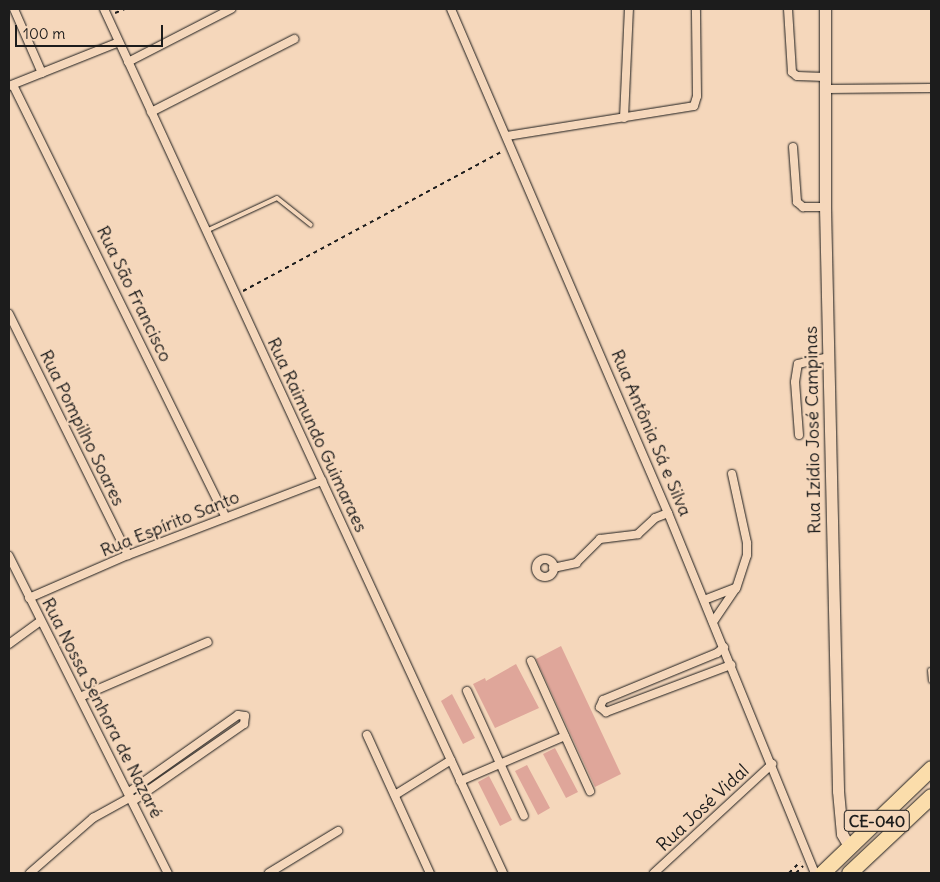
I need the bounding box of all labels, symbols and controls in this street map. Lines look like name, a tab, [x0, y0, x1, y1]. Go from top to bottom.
scale bar	[18, 15, 165, 47]
text: 100 m	[23, 24, 65, 43]
street label: Rua São Francisco	[92, 222, 176, 366]
street label: Rua Izídio José Campinas	[800, 326, 826, 534]
street label: Rua Raimundo Guimaraes	[262, 334, 372, 536]
street label: Rua Pompilho Soares	[35, 346, 129, 510]
street label: Rua Antônia Sá e Silva	[606, 346, 696, 520]
street label: Rua Espírito Santo	[97, 486, 243, 562]
street label: Rua Nossa Senhora de Nazaré	[37, 594, 167, 822]
street label: Rua José Vidal	[653, 760, 753, 856]
road number: CE-040	[843, 808, 911, 834]

